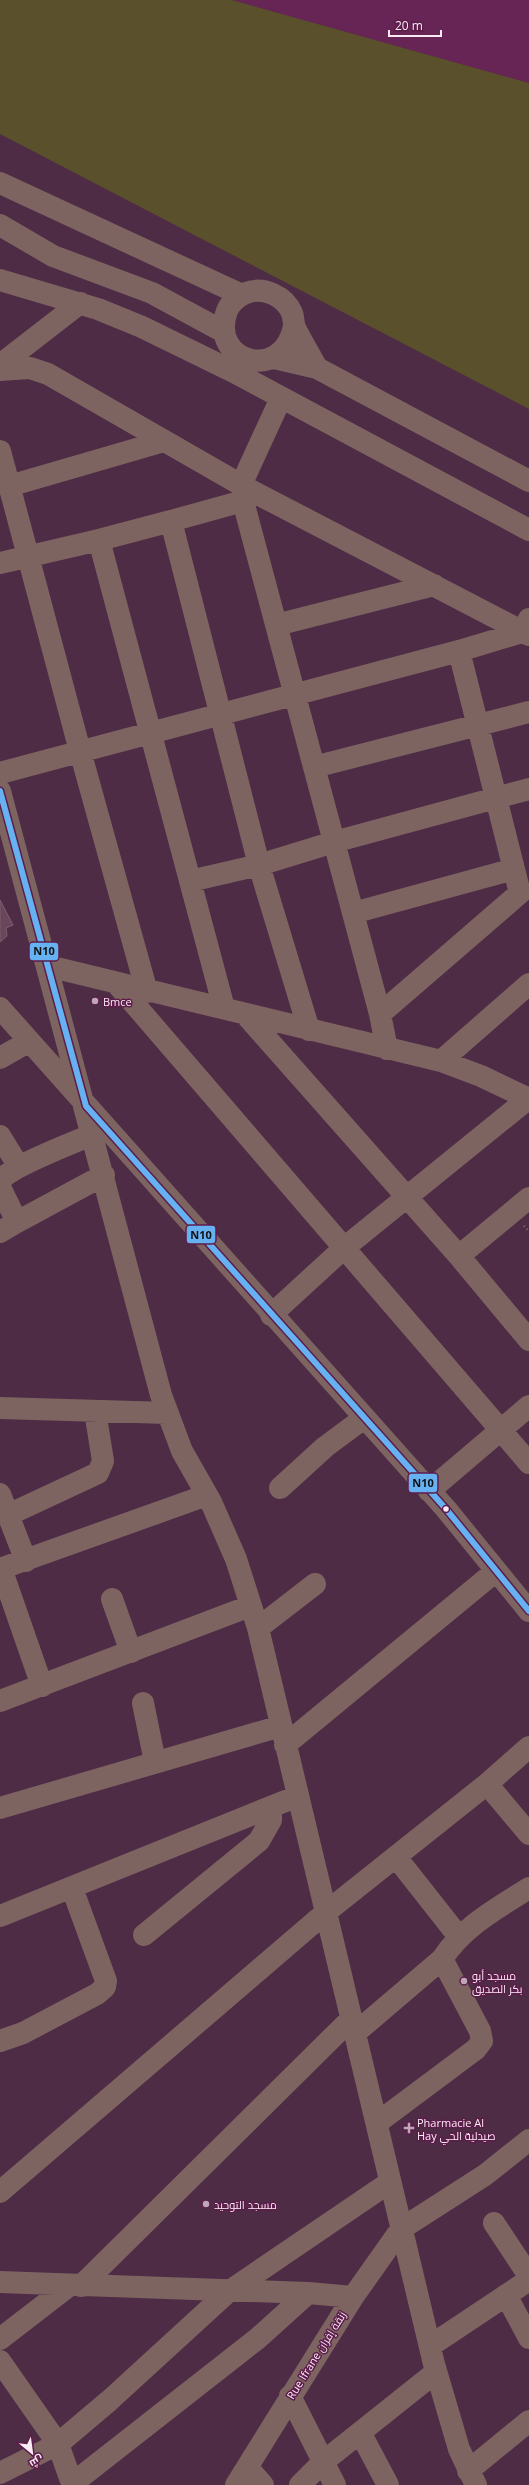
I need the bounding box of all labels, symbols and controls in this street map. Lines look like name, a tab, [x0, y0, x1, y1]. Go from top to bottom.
scale bar	[389, 12, 441, 38]
text: 20 m	[395, 17, 423, 34]
line badge: N10	[29, 942, 59, 961]
text: N10	[33, 943, 55, 958]
place label: Bmce	[103, 994, 132, 1009]
marker: Bmce	[90, 996, 100, 1006]
line badge: N10	[186, 1225, 216, 1244]
text: N10	[190, 1227, 212, 1242]
line badge: N10	[408, 1473, 438, 1493]
text: N10	[412, 1475, 434, 1490]
unlabelled marker	[441, 1504, 451, 1514]
place label: مسجد أبو بكر الصديق	[472, 1968, 522, 1996]
marker: مسجد أبو بكر الصديق	[459, 1976, 469, 1986]
place label: Pharmacie Al Hay صيدلية الحي	[417, 2115, 496, 2145]
marker: Pharmacie Al Hay صيدلية الحي	[404, 2123, 414, 2133]
place label: مسجد التوحيد	[214, 2197, 277, 2212]
marker: مسجد التوحيد	[201, 2199, 211, 2209]
street label: Rue Ifrane زنقة إفران	[283, 2308, 349, 2402]
north arrow	[12, 2433, 52, 2473]
text: ش	[27, 2452, 47, 2472]

